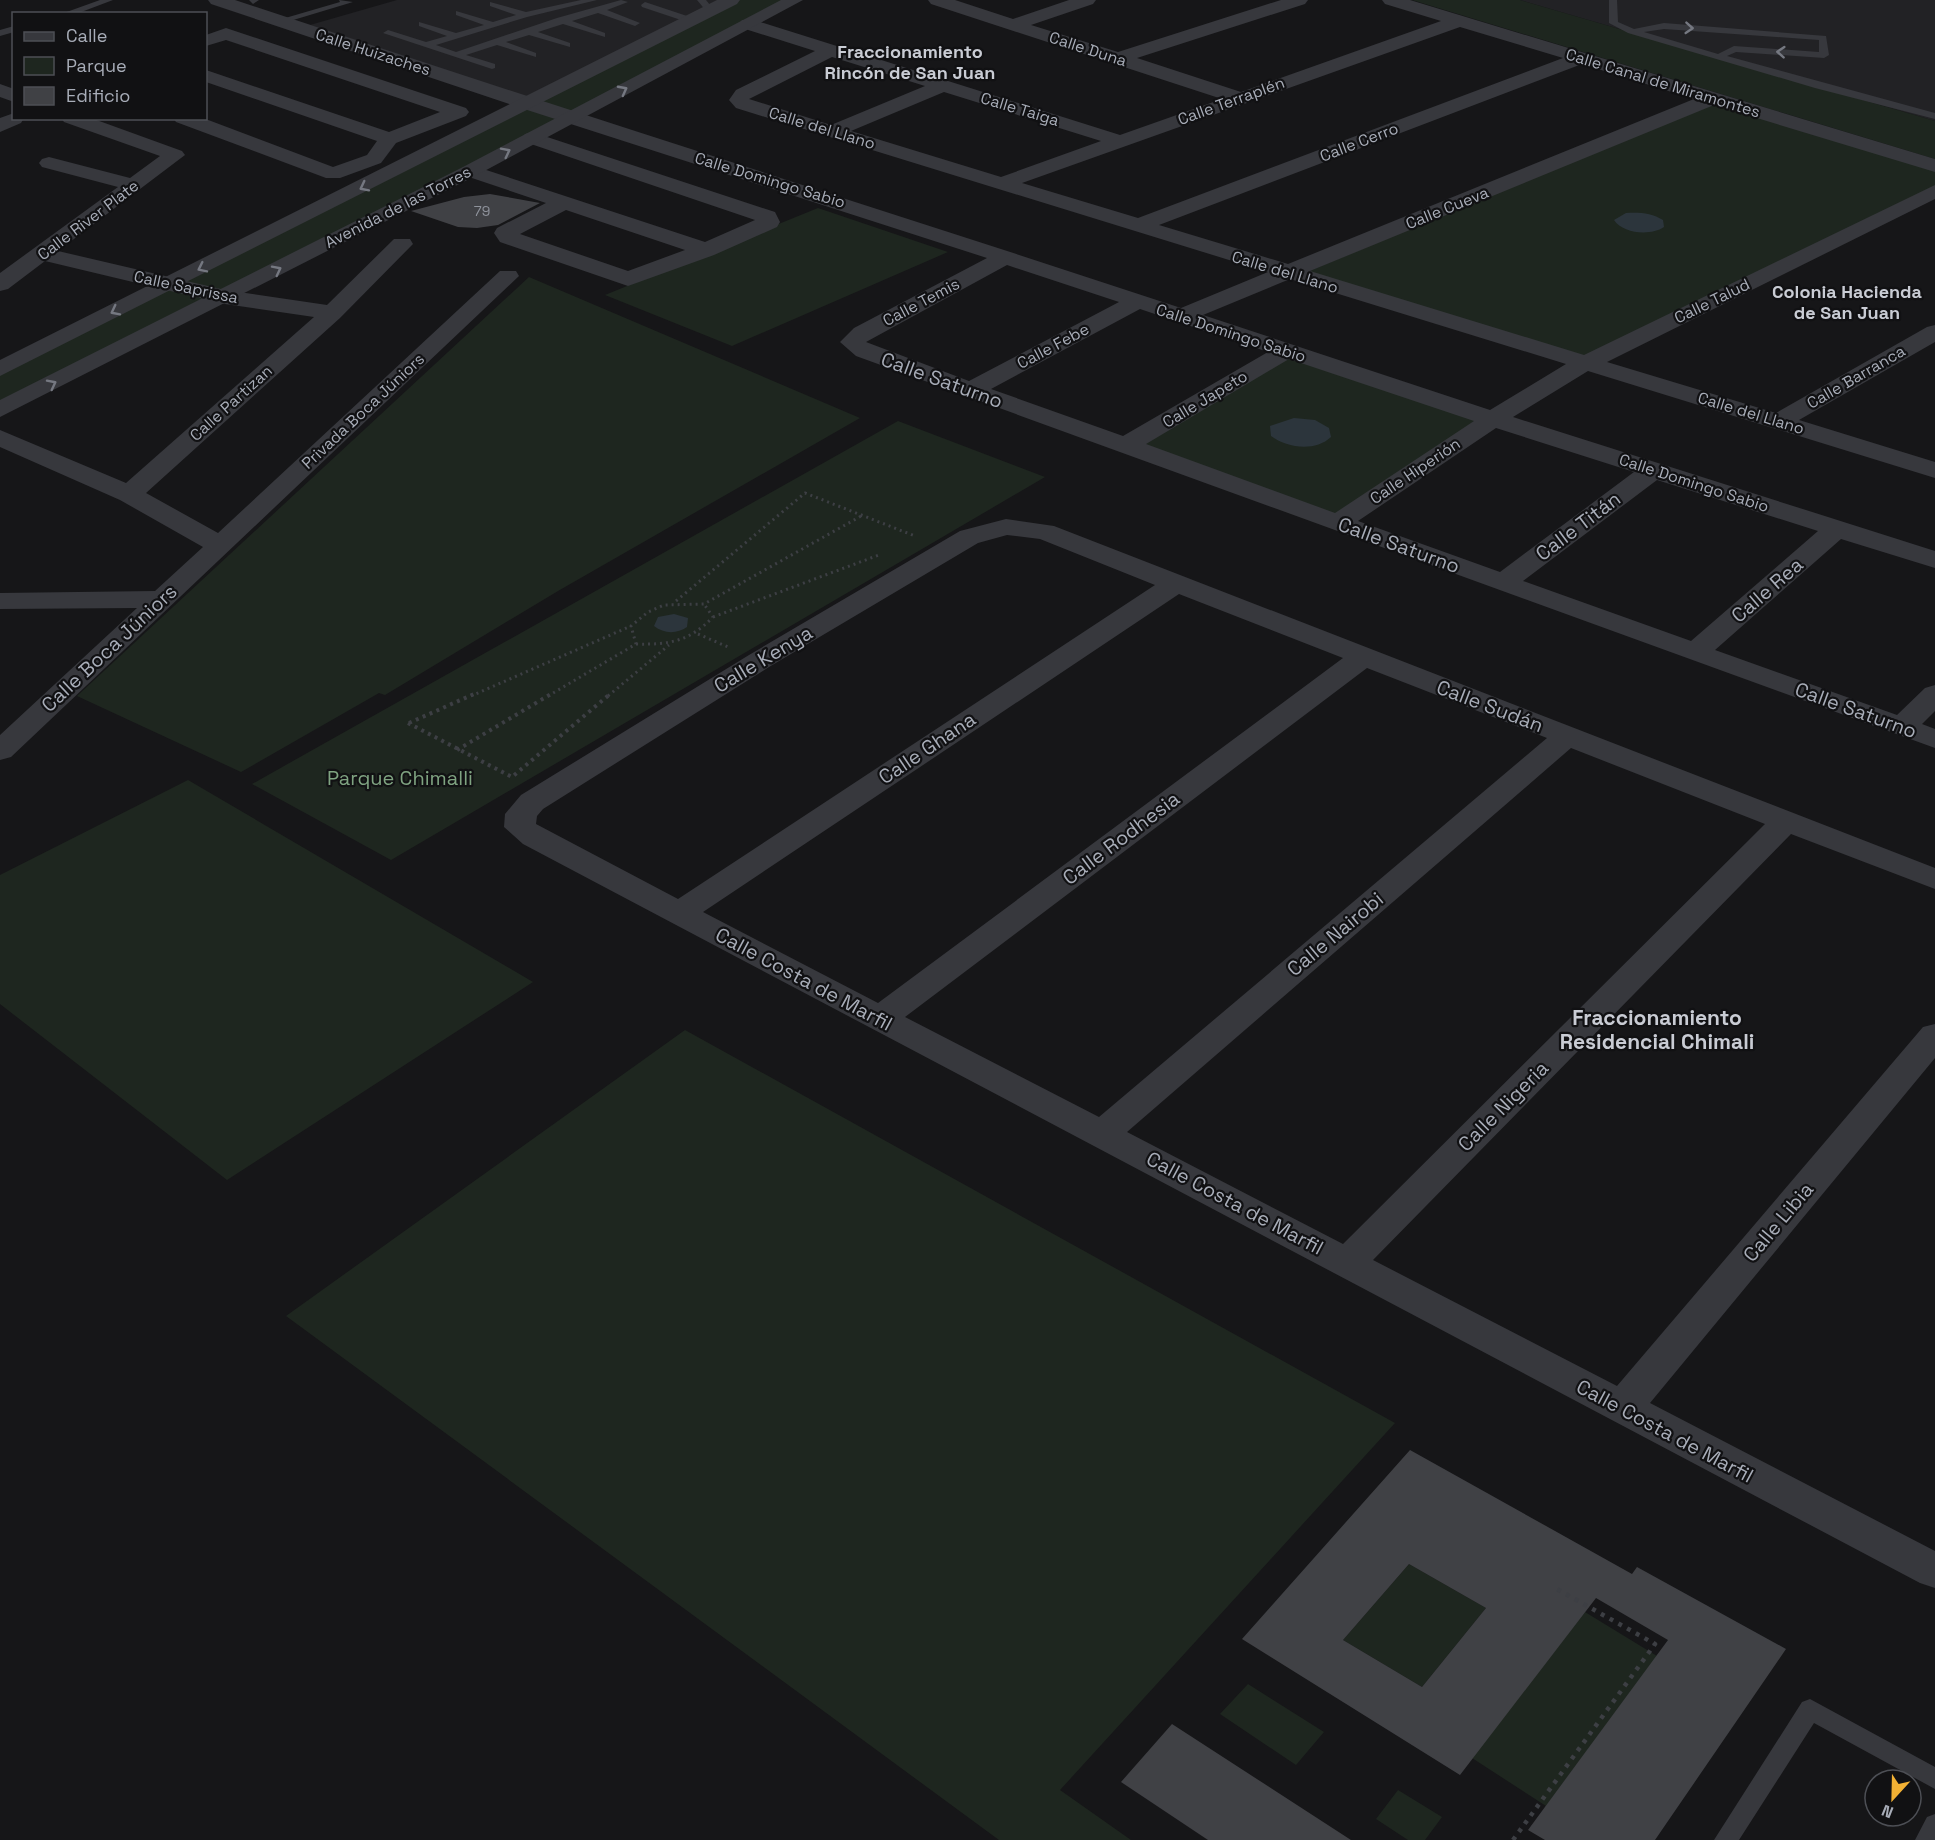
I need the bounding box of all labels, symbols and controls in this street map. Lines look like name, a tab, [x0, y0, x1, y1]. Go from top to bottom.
legend	[12, 12, 207, 120]
one-way arrow	[1684, 21, 1693, 34]
text: Calle	[66, 24, 107, 47]
street label: Calle Huizaches	[313, 24, 433, 80]
street label: Calle Duna	[1047, 27, 1129, 71]
district label: Fraccionamiento Rincón de San Juan	[825, 40, 995, 84]
street label: Calle Canal de Miramontes	[1563, 43, 1763, 123]
one-way arrow	[1776, 46, 1785, 59]
text: Parque	[66, 54, 127, 77]
street label: Calle Terraplén	[1175, 72, 1287, 130]
text: Edificio	[66, 84, 130, 107]
one-way arrow	[617, 86, 628, 97]
street label: Calle Taiga	[978, 87, 1062, 131]
street label: Calle del Llano	[766, 102, 878, 154]
street label: Calle Cerro	[1317, 117, 1401, 167]
street label: Calle Domingo Sabio	[692, 147, 848, 213]
one-way arrow	[500, 148, 510, 159]
street label: Avenida de las Torres	[321, 161, 475, 253]
street label: Calle River Plate	[33, 175, 143, 265]
one-way arrow	[360, 180, 370, 191]
street label: Calle Cueva	[1402, 182, 1492, 234]
house number: 79	[474, 202, 490, 220]
street label: Calle del Llano	[1229, 246, 1341, 298]
one-way arrow	[197, 260, 208, 272]
street label: Calle Saprissa	[132, 266, 240, 308]
one-way arrow	[270, 266, 281, 277]
street label: Calle Temis	[879, 273, 963, 331]
street label: Calle Talud	[1671, 274, 1753, 328]
district label: Colonia Hacienda de San Juan	[1772, 280, 1923, 324]
street label: Calle Domingo Sabio	[1153, 299, 1309, 367]
one-way arrow	[110, 304, 121, 315]
street label: Calle Febe	[1013, 318, 1093, 374]
street label: Calle Barranca	[1803, 340, 1909, 414]
street label: Calle Saturno	[877, 346, 1007, 414]
street label: Privada Boca Júniors	[297, 349, 429, 473]
street label: Calle Partizan	[185, 360, 277, 446]
street label: Calle Japeto	[1159, 365, 1251, 433]
one-way arrow	[46, 380, 57, 391]
street label: Calle del Llano	[1695, 387, 1807, 439]
street label: Calle Hiperión	[1366, 433, 1464, 509]
street label: Calle Domingo Sabio	[1616, 449, 1772, 517]
street label: Calle Titán	[1530, 486, 1626, 566]
street label: Calle Saturno	[1334, 511, 1464, 579]
street label: Calle Rea	[1726, 552, 1808, 628]
street label: Calle Boca Júniors	[36, 578, 182, 718]
street label: Calle Kenya	[709, 619, 817, 699]
street label: Calle Sudán	[1433, 674, 1547, 738]
street label: Calle Saturno	[1791, 676, 1921, 744]
street label: Calle Ghana	[873, 706, 981, 790]
park label: Parque Chimalli	[327, 765, 473, 791]
street label: Calle Rodhesia	[1057, 785, 1185, 891]
street label: Calle Nairobi	[1281, 886, 1389, 982]
street label: Calle Costa de Marfil	[711, 921, 897, 1037]
district label: Fraccionamiento Residencial Chimali	[1560, 1004, 1754, 1055]
street label: Calle Nigeria	[1452, 1055, 1554, 1157]
street label: Calle Costa de Marfil	[1142, 1145, 1328, 1261]
street label: Calle Libia	[1737, 1177, 1819, 1267]
street label: Calle Costa de Marfil	[1572, 1373, 1758, 1489]
north arrow	[1863, 1768, 1923, 1828]
text: N	[1879, 1800, 1896, 1823]

